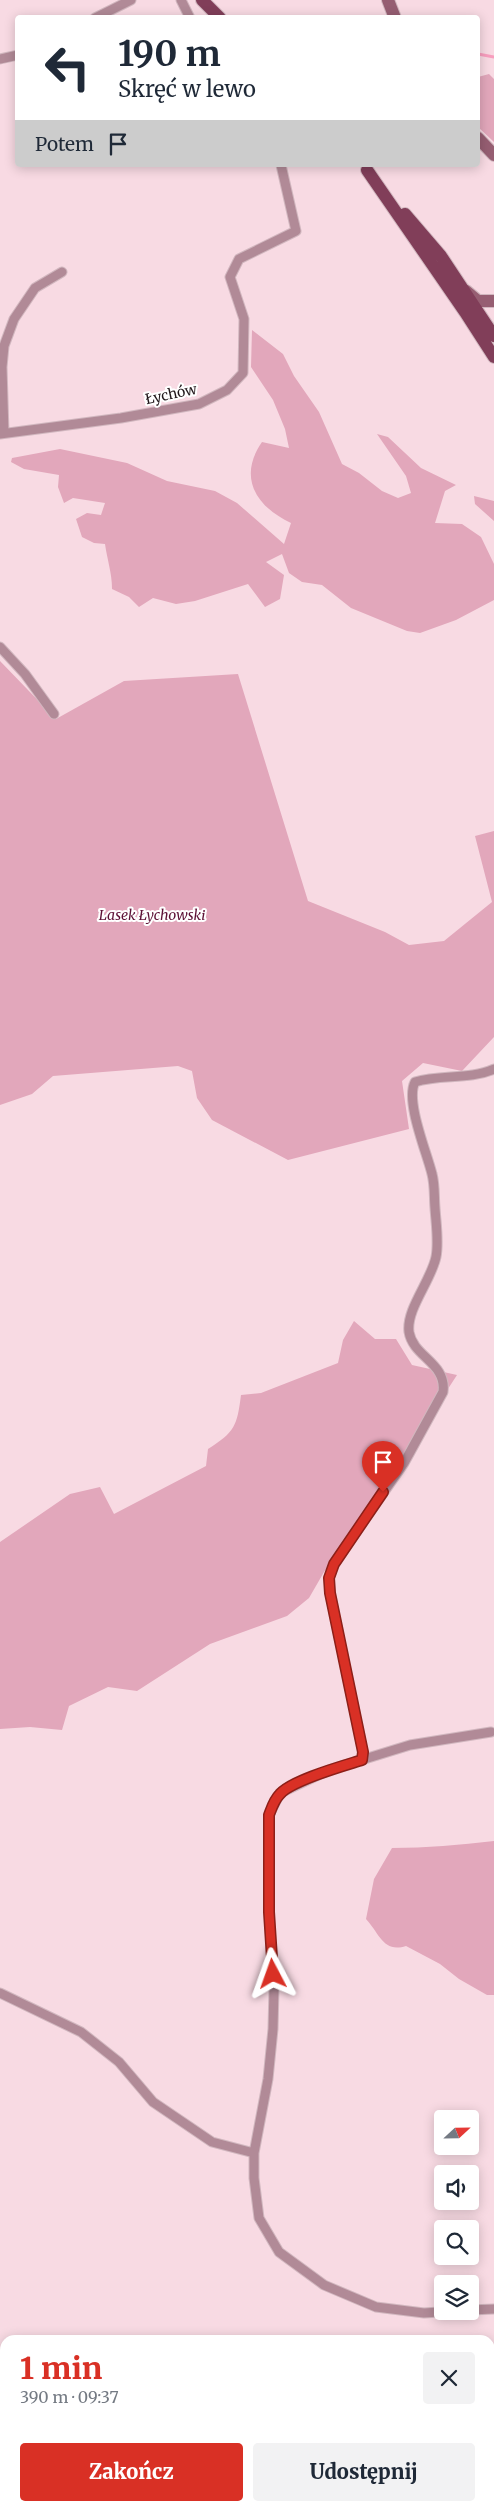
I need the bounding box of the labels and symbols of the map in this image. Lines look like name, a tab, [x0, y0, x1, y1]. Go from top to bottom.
street label: Łychów	[144, 380, 199, 408]
park label: Lasek Łychowski	[99, 906, 205, 924]
pin	[362, 1441, 404, 1492]
position arrow	[246, 1947, 298, 1999]
north arrow	[434, 2110, 479, 2155]

